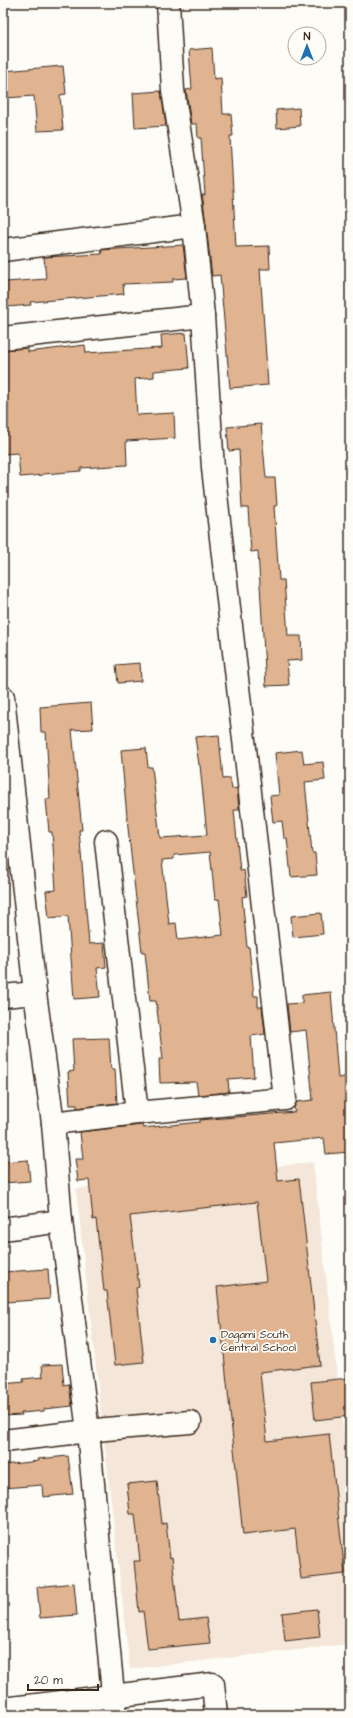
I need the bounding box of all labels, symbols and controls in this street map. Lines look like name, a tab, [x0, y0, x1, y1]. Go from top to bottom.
north arrow	[287, 26, 327, 66]
text: N	[304, 29, 311, 44]
place label: Dagami South Central School	[221, 1327, 296, 1355]
marker: Dagami South Central School	[208, 1335, 218, 1345]
scale bar	[28, 1666, 98, 1692]
text: 20 m	[34, 1672, 63, 1689]

